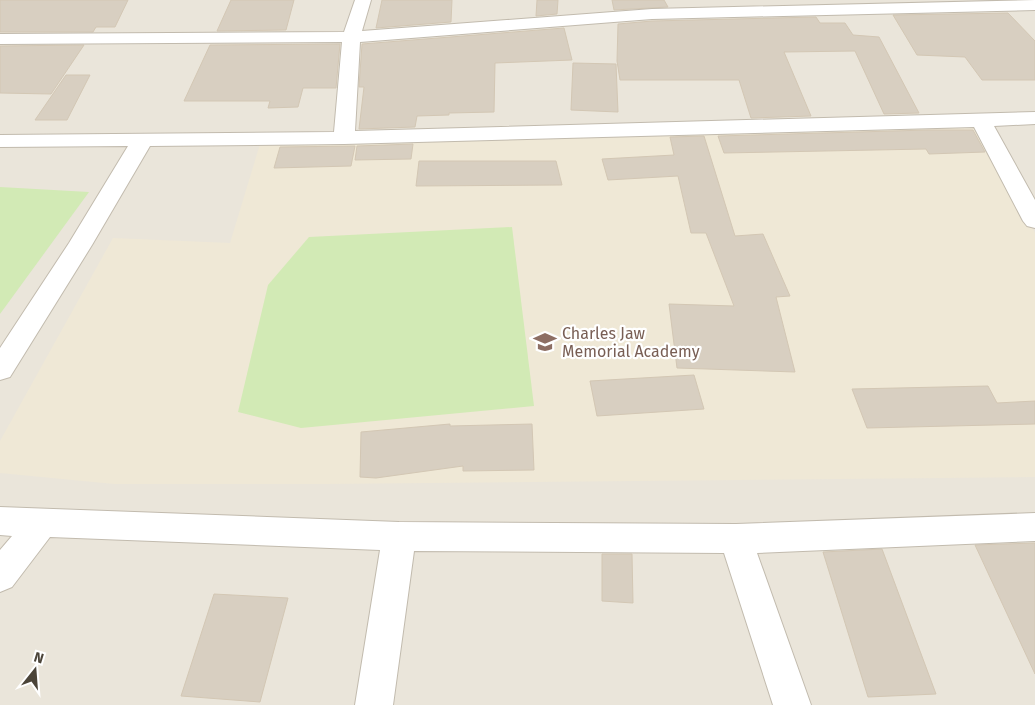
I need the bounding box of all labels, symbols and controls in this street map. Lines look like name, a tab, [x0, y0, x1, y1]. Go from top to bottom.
place label: Charles Jaw Memorial Academy	[562, 324, 700, 361]
school or university icon: Charles Jaw Memorial Academy	[532, 329, 558, 355]
north arrow	[10, 645, 60, 695]
text: N	[32, 649, 46, 668]

